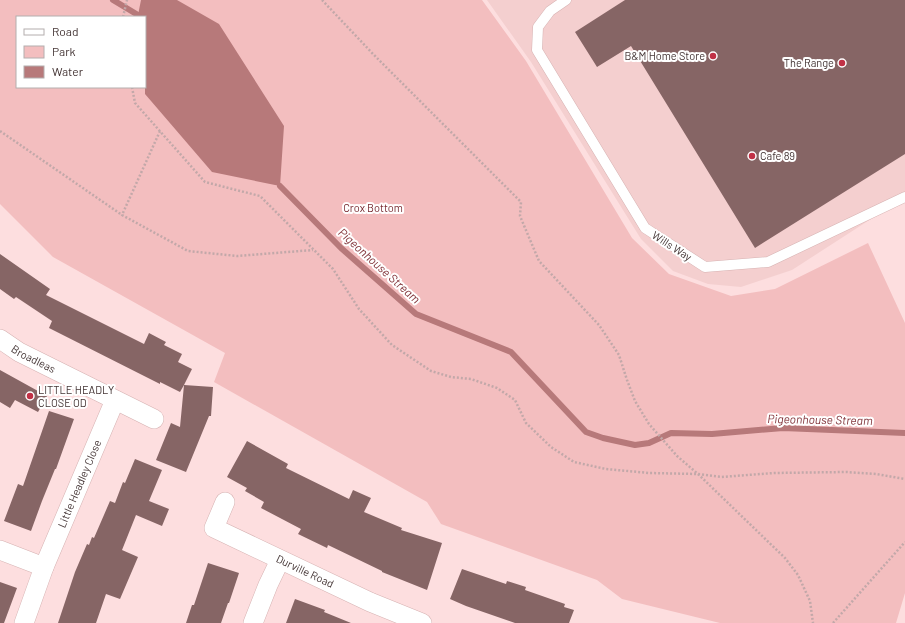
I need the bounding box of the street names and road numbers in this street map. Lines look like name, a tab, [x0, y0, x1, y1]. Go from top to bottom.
street label: Wills Way	[650, 228, 695, 263]
street label: Broadleas	[9, 342, 58, 375]
street label: Little Headley Close	[55, 437, 103, 529]
street label: Durville Road	[274, 551, 336, 590]

